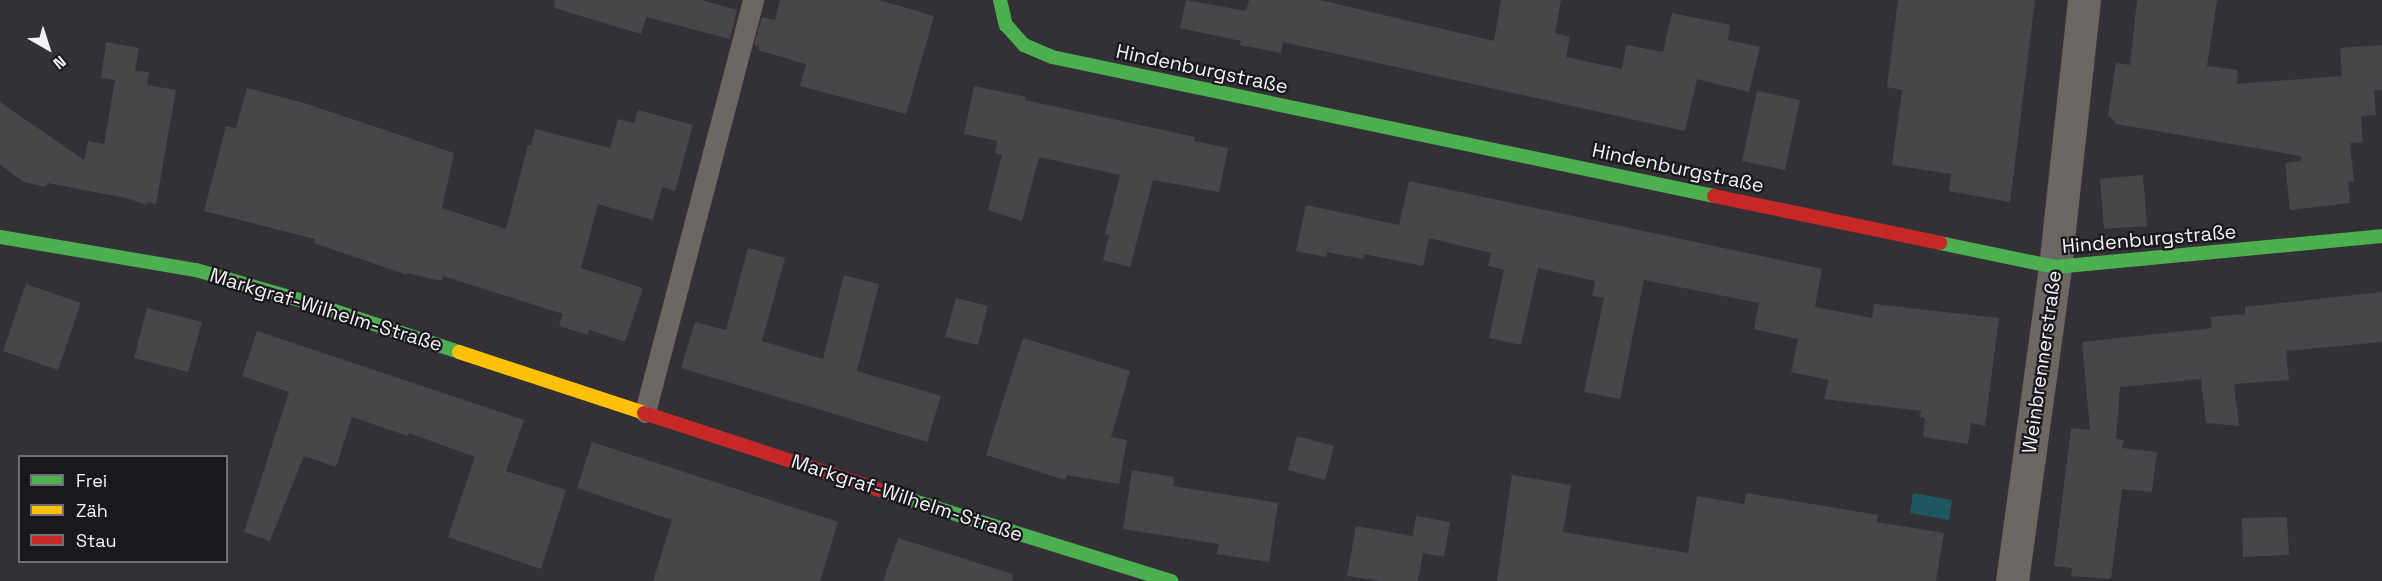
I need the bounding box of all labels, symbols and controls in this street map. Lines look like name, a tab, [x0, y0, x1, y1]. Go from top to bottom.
north arrow	[18, 18, 78, 78]
street label: Hindenburgstraße	[1114, 39, 1290, 99]
text: N	[49, 51, 70, 74]
street label: Hindenburgstraße	[1590, 138, 1766, 198]
street label: Hindenburgstraße	[2061, 219, 2237, 259]
street label: Markgraf-Wilhelm-Straße	[207, 263, 445, 357]
street label: Weinbrennerstraße	[2017, 269, 2067, 455]
street label: Markgraf-Wilhelm-Straße	[788, 449, 1026, 547]
legend	[18, 455, 228, 563]
text: Frei	[76, 469, 107, 492]
text: Zäh	[76, 499, 108, 522]
text: Stau	[76, 529, 116, 552]

